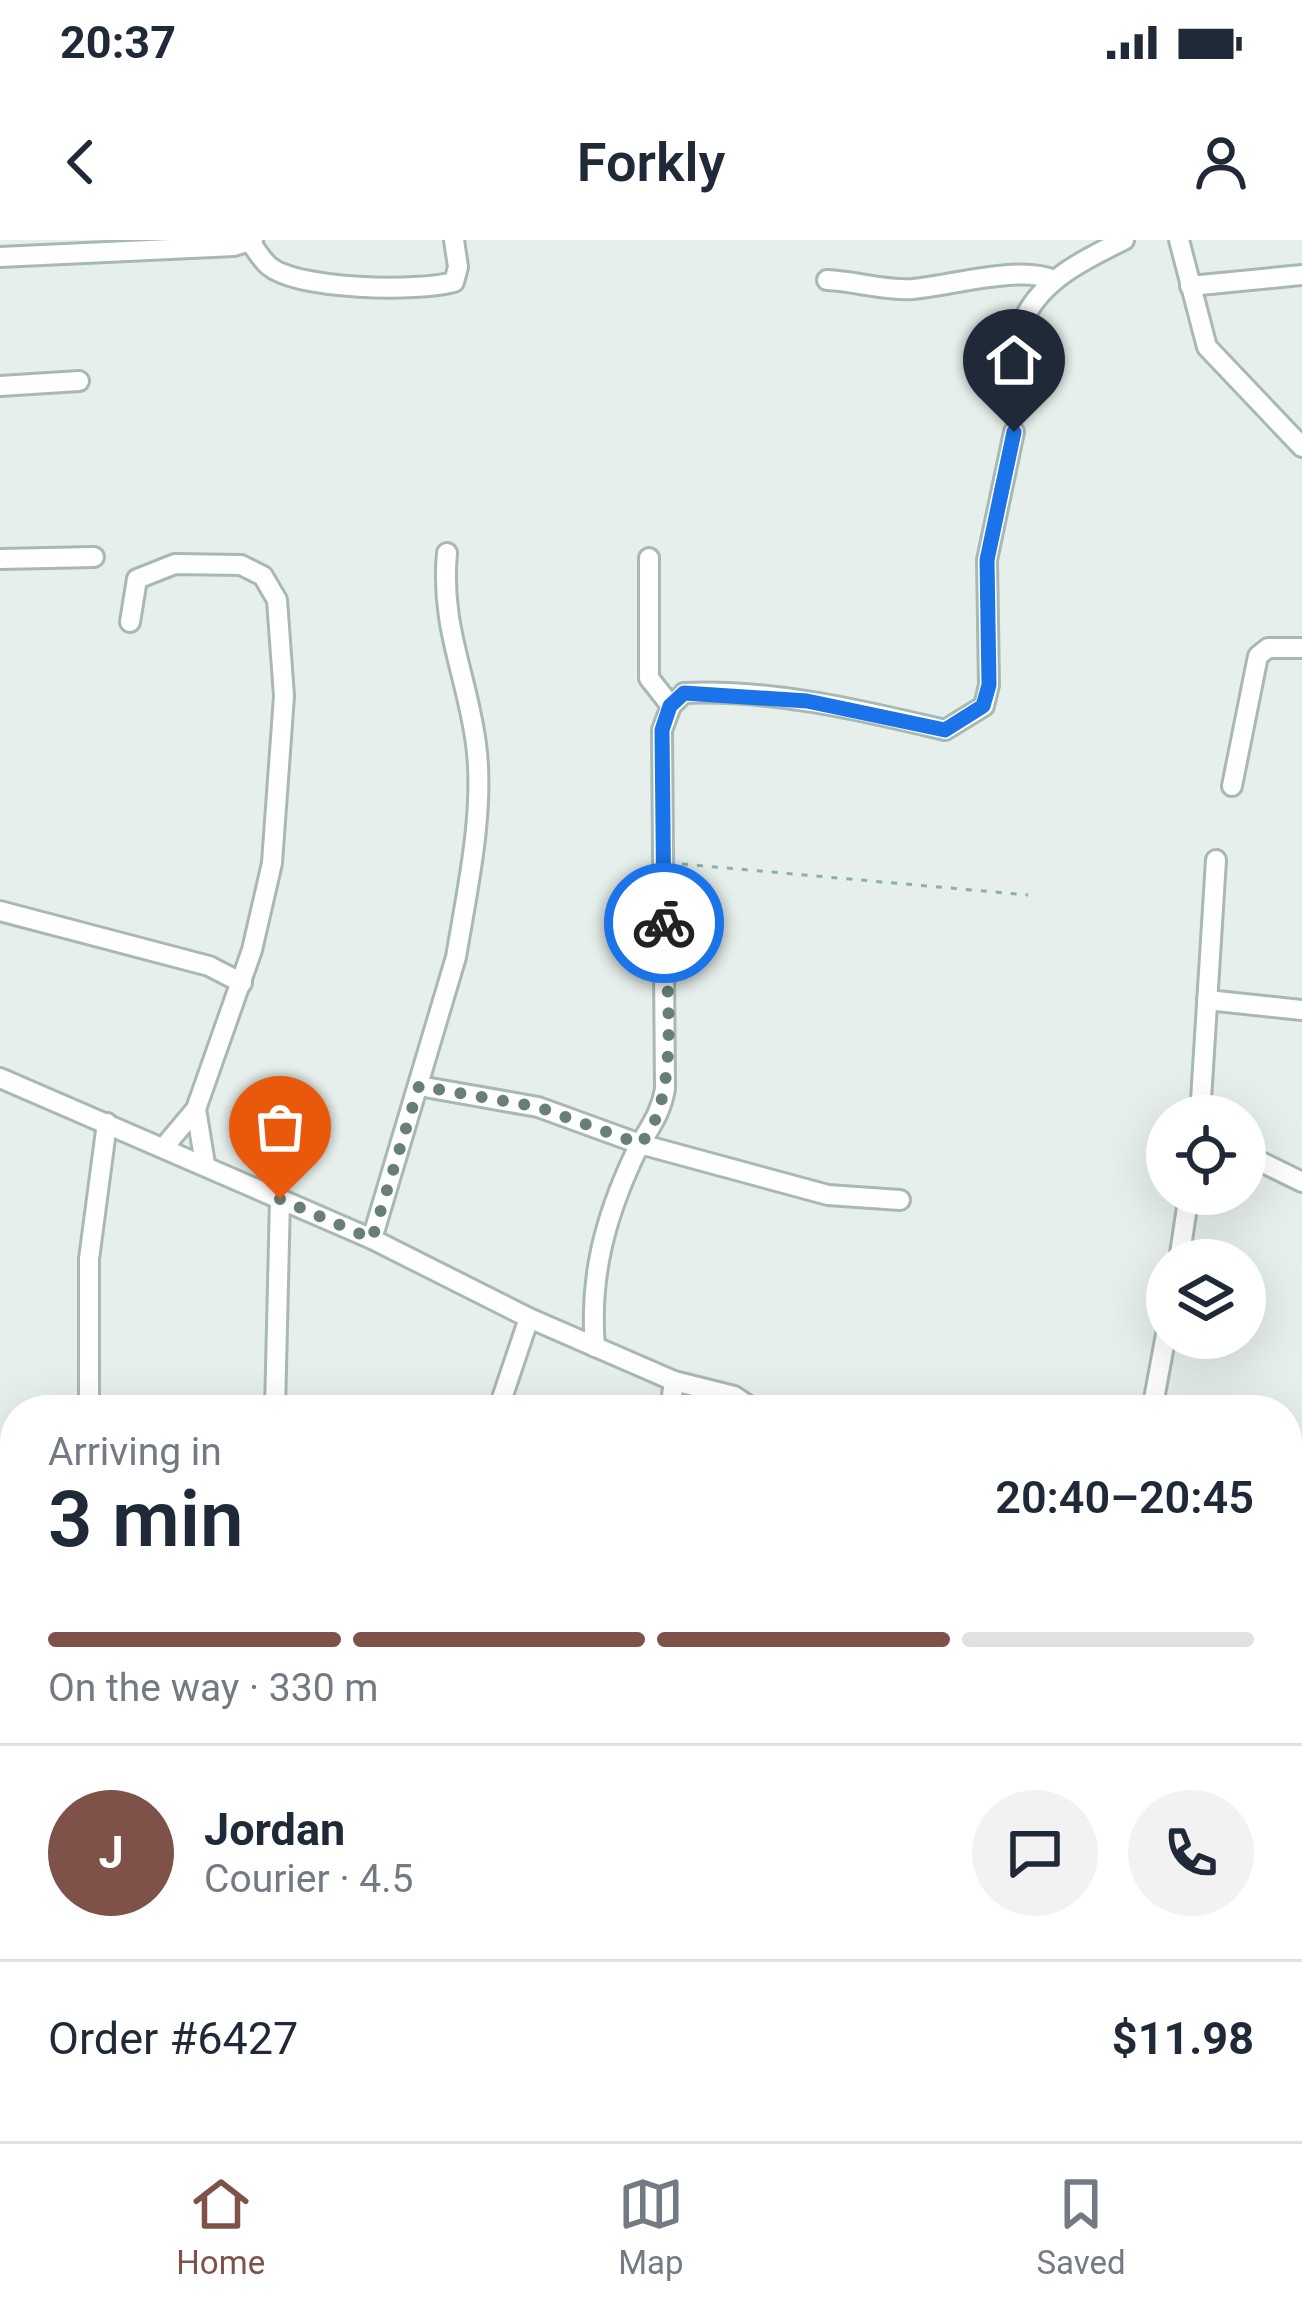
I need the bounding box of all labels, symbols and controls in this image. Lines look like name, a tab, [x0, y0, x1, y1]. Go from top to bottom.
text: 20:37	[60, 16, 176, 69]
icon: back	[48, 129, 114, 195]
icon: person	[1188, 129, 1254, 195]
text: Forkly	[577, 131, 725, 194]
pin	[963, 309, 1065, 432]
icon: home	[981, 327, 1047, 393]
courier	[604, 863, 724, 983]
icon: bike	[631, 890, 697, 956]
pin	[229, 1076, 331, 1199]
icon: bag	[247, 1094, 313, 1160]
map controls	[1146, 1095, 1266, 1359]
button: locate	[1146, 1095, 1266, 1215]
button: layers	[1146, 1239, 1266, 1359]
text: Arriving in	[48, 1429, 222, 1475]
text: 20:40–20:45	[995, 1471, 1254, 1524]
text: 3 min	[48, 1474, 244, 1565]
text: On the way · 330 m	[48, 1665, 379, 1711]
button: chat	[972, 1790, 1098, 1916]
button: phone	[1128, 1790, 1254, 1916]
text: Jordan	[204, 1803, 345, 1856]
text: J	[98, 1826, 124, 1879]
text: Courier · 4.5	[204, 1856, 413, 1902]
text: Order #6427	[48, 2012, 298, 2065]
text: $11.98	[1112, 2012, 1254, 2065]
tab: Home	[176, 2171, 265, 2282]
tab: Map	[618, 2171, 684, 2282]
tab: Saved	[1036, 2171, 1126, 2282]

